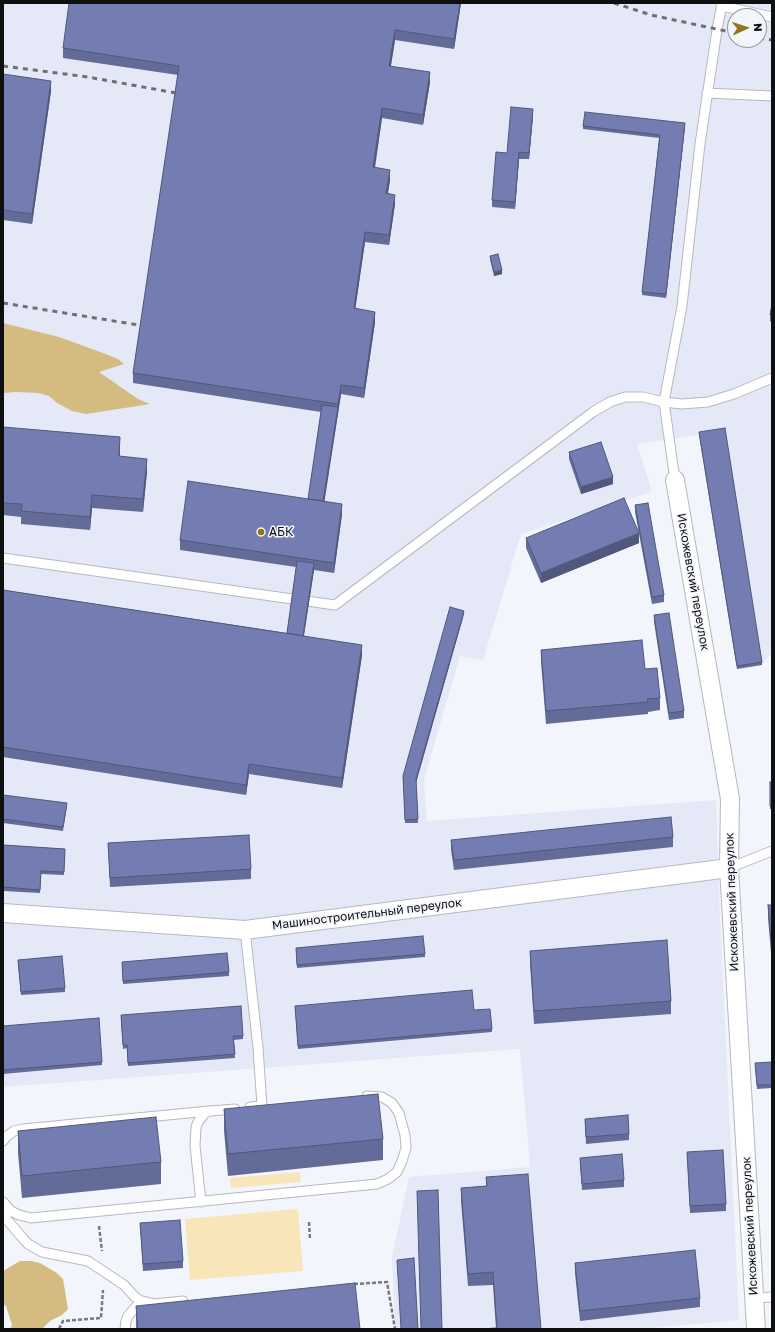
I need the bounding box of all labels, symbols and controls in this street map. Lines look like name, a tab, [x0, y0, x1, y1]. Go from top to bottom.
north arrow	[727, 8, 767, 48]
text: N	[752, 23, 765, 32]
street label: Искожевский переулок	[674, 512, 712, 652]
place label: АБК	[269, 525, 293, 539]
marker: АБК	[256, 527, 266, 537]
street label: Искожевский переулок	[722, 832, 742, 972]
street label: Машиностроительный переулок	[271, 895, 463, 933]
street label: Искожевский переулок	[739, 1156, 761, 1296]

